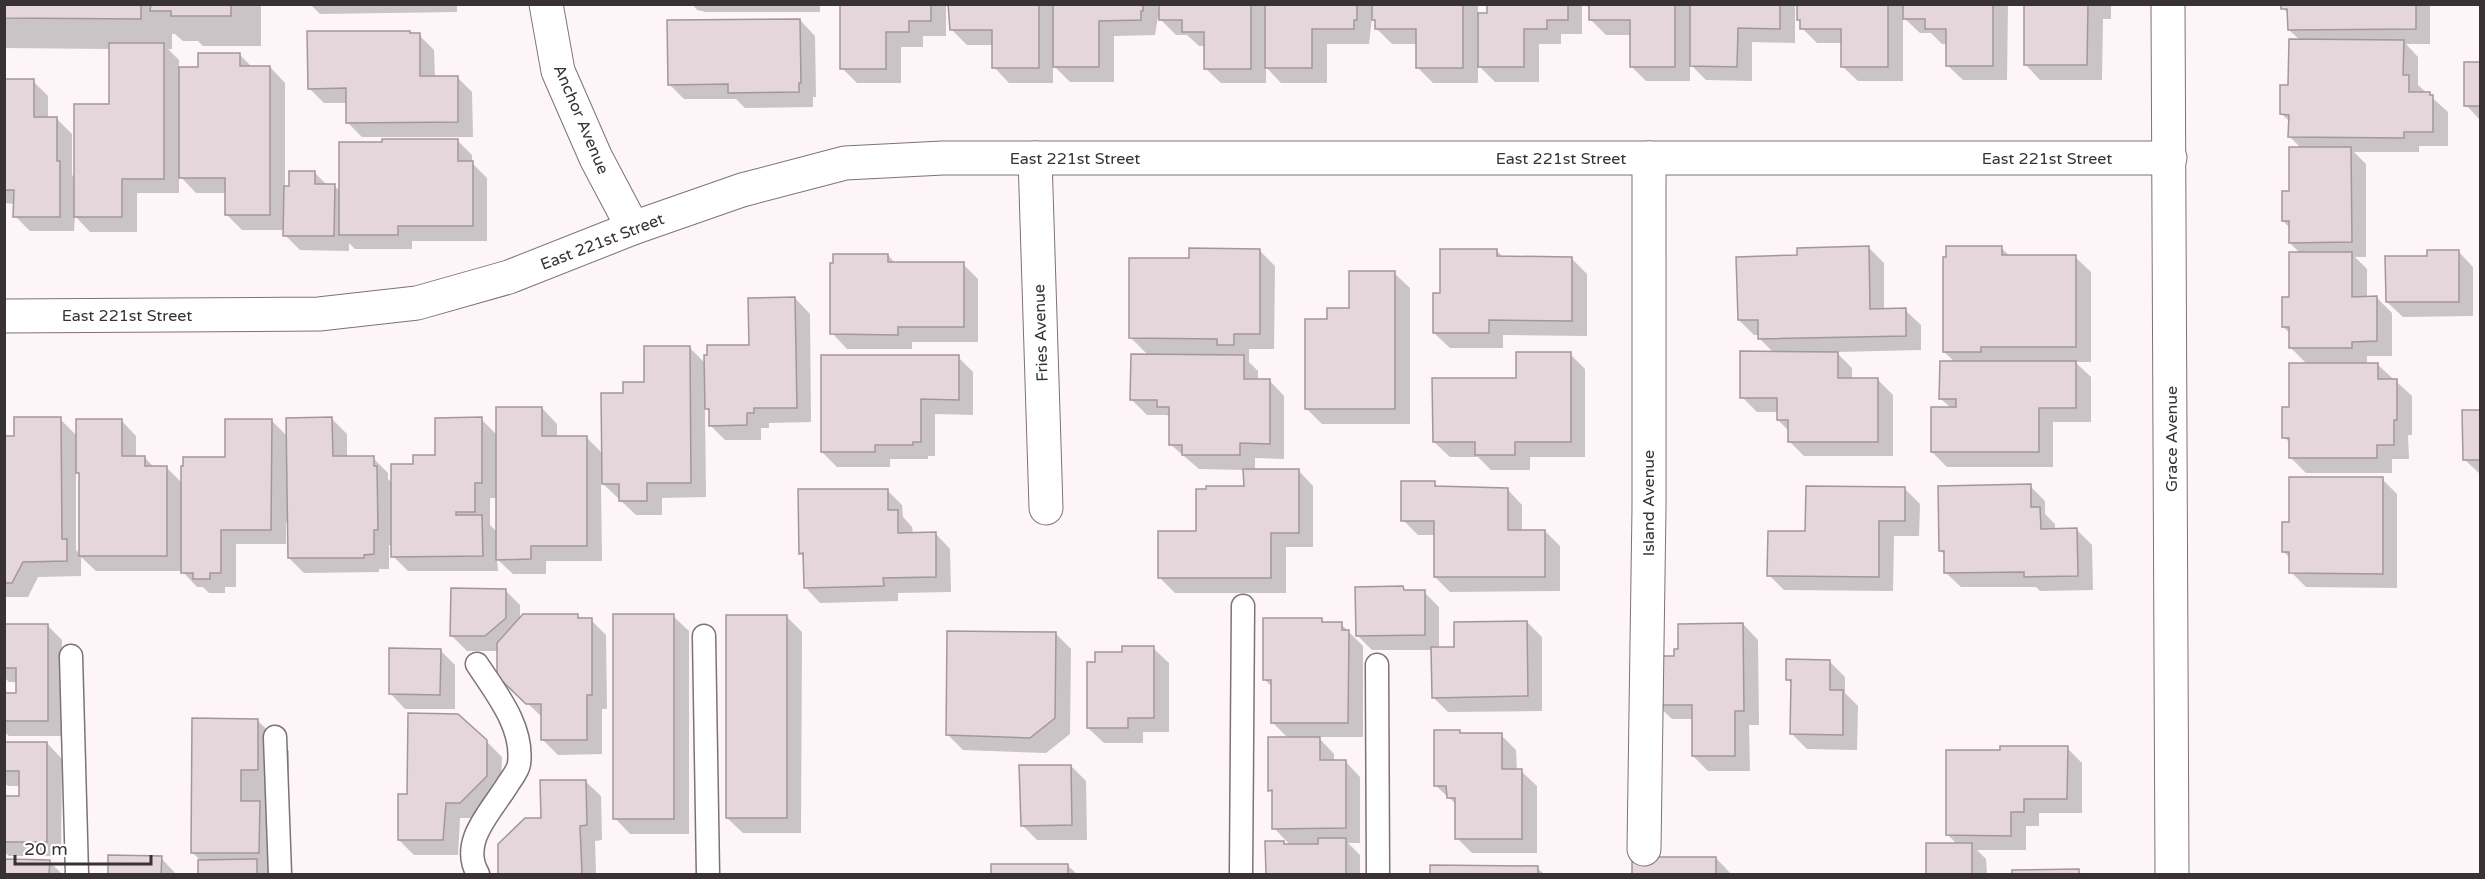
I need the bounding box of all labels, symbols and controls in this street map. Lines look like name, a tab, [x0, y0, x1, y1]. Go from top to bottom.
street label: Anchor Avenue	[549, 62, 613, 177]
street label: East 221st Street	[1010, 149, 1140, 169]
street label: East 221st Street	[1496, 149, 1626, 169]
street label: East 221st Street	[1982, 149, 2112, 169]
street label: East 221st Street	[538, 209, 667, 275]
street label: Fries Avenue	[1029, 284, 1053, 382]
street label: East 221st Street	[62, 306, 192, 326]
street label: Grace Avenue	[2162, 386, 2182, 492]
street label: Island Avenue	[1639, 450, 1659, 556]
scale bar	[15, 828, 152, 866]
text: 20 m	[24, 838, 68, 860]

